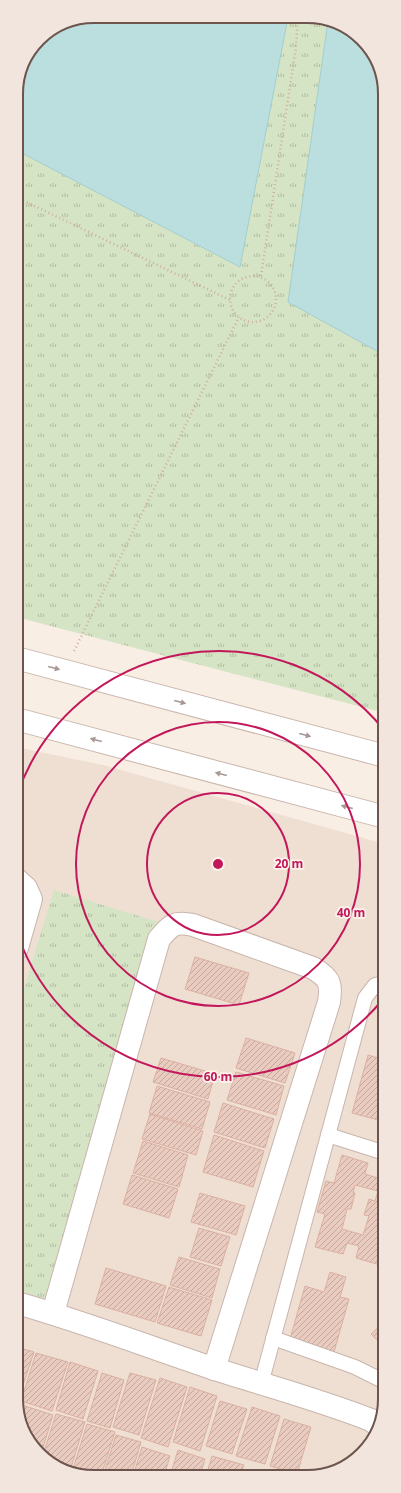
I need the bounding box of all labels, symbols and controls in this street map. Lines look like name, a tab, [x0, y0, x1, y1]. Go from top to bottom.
one-way arrow	[48, 666, 60, 672]
one-way arrow	[174, 699, 186, 705]
one-way arrow	[300, 732, 312, 738]
one-way arrow	[90, 737, 102, 743]
one-way arrow	[215, 771, 227, 777]
one-way arrow	[341, 804, 353, 810]
text: 20 m	[275, 855, 303, 872]
centre of rings	[211, 857, 225, 871]
text: 40 m	[337, 904, 365, 921]
text: 60 m	[204, 1068, 232, 1085]

